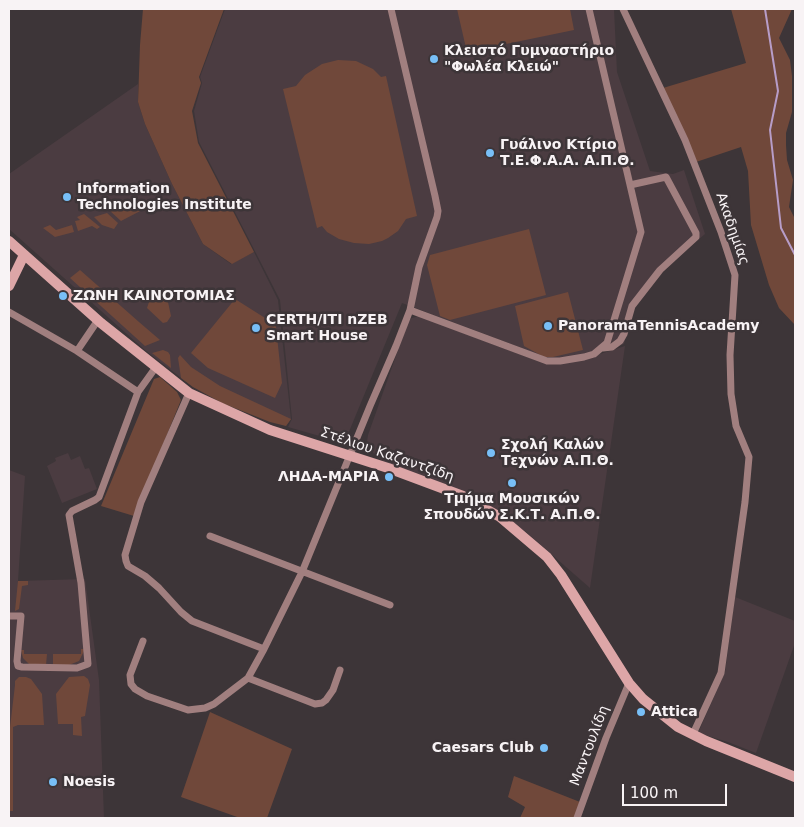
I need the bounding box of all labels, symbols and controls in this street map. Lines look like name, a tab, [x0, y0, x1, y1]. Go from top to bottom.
place label: Κλειστό Γυμναστήριο "Φωλέα Κλειώ"	[444, 43, 614, 75]
marker: Κλειστό Γυμναστήριο "Φωλέα Κλειώ"	[428, 53, 440, 65]
place label: Γυάλινο Κτίριο Τ.Ε.Φ.Α.Α. Α.Π.Θ.	[500, 137, 635, 170]
marker: Γυάλινο Κτίριο Τ.Ε.Φ.Α.Α. Α.Π.Θ.	[484, 147, 496, 159]
place label: Information Technologies Institute	[77, 181, 252, 213]
marker: Information Technologies Institute	[61, 191, 73, 203]
street label: Ακαδημίας	[712, 191, 752, 267]
place label: ΖΩΝΗ ΚΑΙΝΟΤΟΜΙΑΣ	[73, 288, 235, 304]
marker: ΖΩΝΗ ΚΑΙΝΟΤΟΜΙΑΣ	[57, 290, 69, 302]
place label: CERTH/ITI nZEB Smart House	[266, 312, 388, 344]
place label: PanoramaTennisAcademy	[558, 318, 759, 334]
marker: PanoramaTennisAcademy	[542, 320, 554, 332]
marker: CERTH/ITI nZEB Smart House	[250, 322, 262, 334]
street label: Στέλιου Καζαντζίδη	[318, 424, 456, 486]
place label: Σχολή Καλών Τεχνών Α.Π.Θ.	[501, 437, 614, 470]
marker: Σχολή Καλών Τεχνών Α.Π.Θ.	[485, 447, 497, 459]
place label: ΛΗΔΑ-ΜΑΡΙΑ	[278, 469, 379, 485]
marker: ΛΗΔΑ-ΜΑΡΙΑ	[383, 471, 395, 483]
marker: Τμήμα Μουσικών Σπουδών Σ.Κ.Τ. Α.Π.Θ.	[506, 477, 518, 489]
place label: Τμήμα Μουσικών Σπουδών Σ.Κ.Τ. Α.Π.Θ.	[423, 491, 601, 524]
street label: Μαντουλίδη	[567, 703, 613, 789]
place label: Attica	[651, 704, 698, 720]
marker: Attica	[635, 706, 647, 718]
place label: Caesars Club	[432, 740, 534, 756]
marker: Caesars Club	[538, 742, 550, 754]
place label: Noesis	[63, 774, 115, 790]
scale bar	[624, 774, 729, 806]
marker: Noesis	[47, 776, 59, 788]
text: 100 m	[630, 784, 678, 802]

